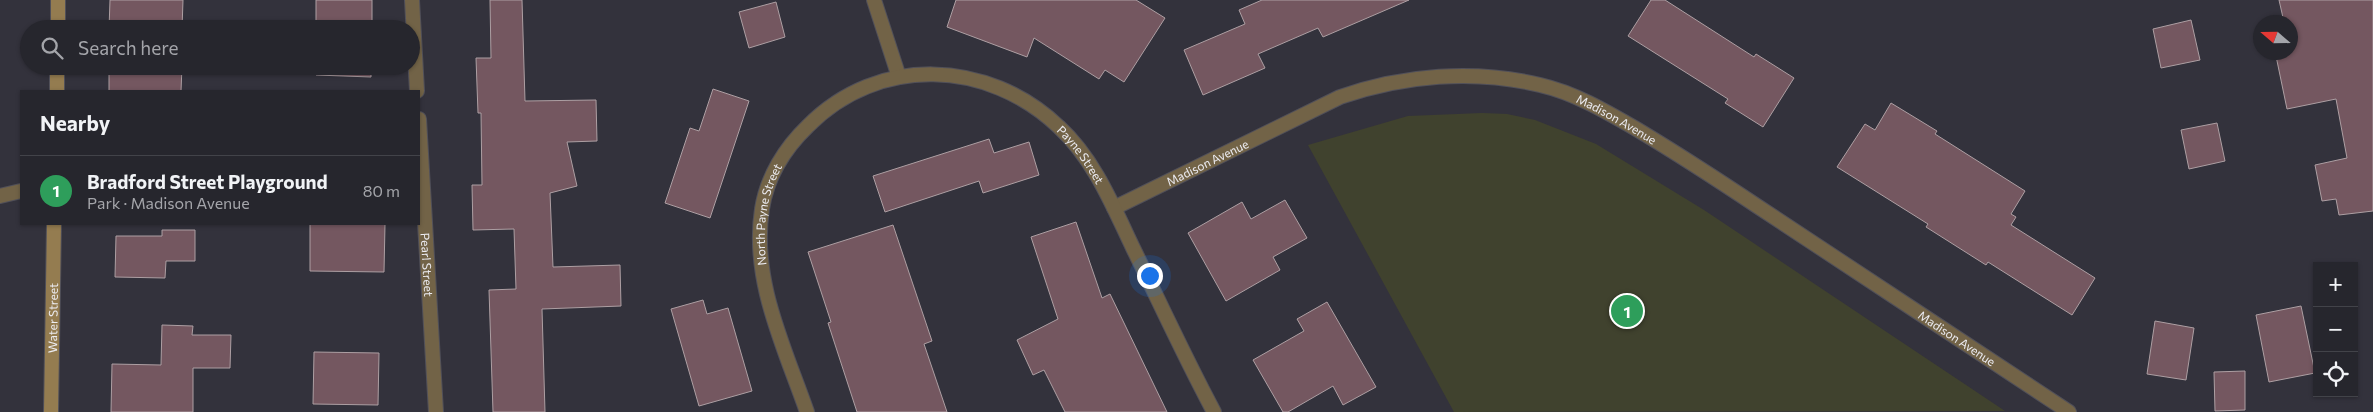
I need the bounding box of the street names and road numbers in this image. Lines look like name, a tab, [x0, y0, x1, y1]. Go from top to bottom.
street label: Madison Avenue	[1574, 91, 1659, 147]
street label: Payne Street	[1055, 122, 1107, 186]
street label: Madison Avenue	[1164, 136, 1251, 188]
street label: North Payne Street	[753, 161, 784, 266]
street label: Pearl Street	[419, 232, 436, 297]
street label: Water Street	[45, 283, 60, 353]
street label: Madison Avenue	[1916, 308, 1998, 369]

